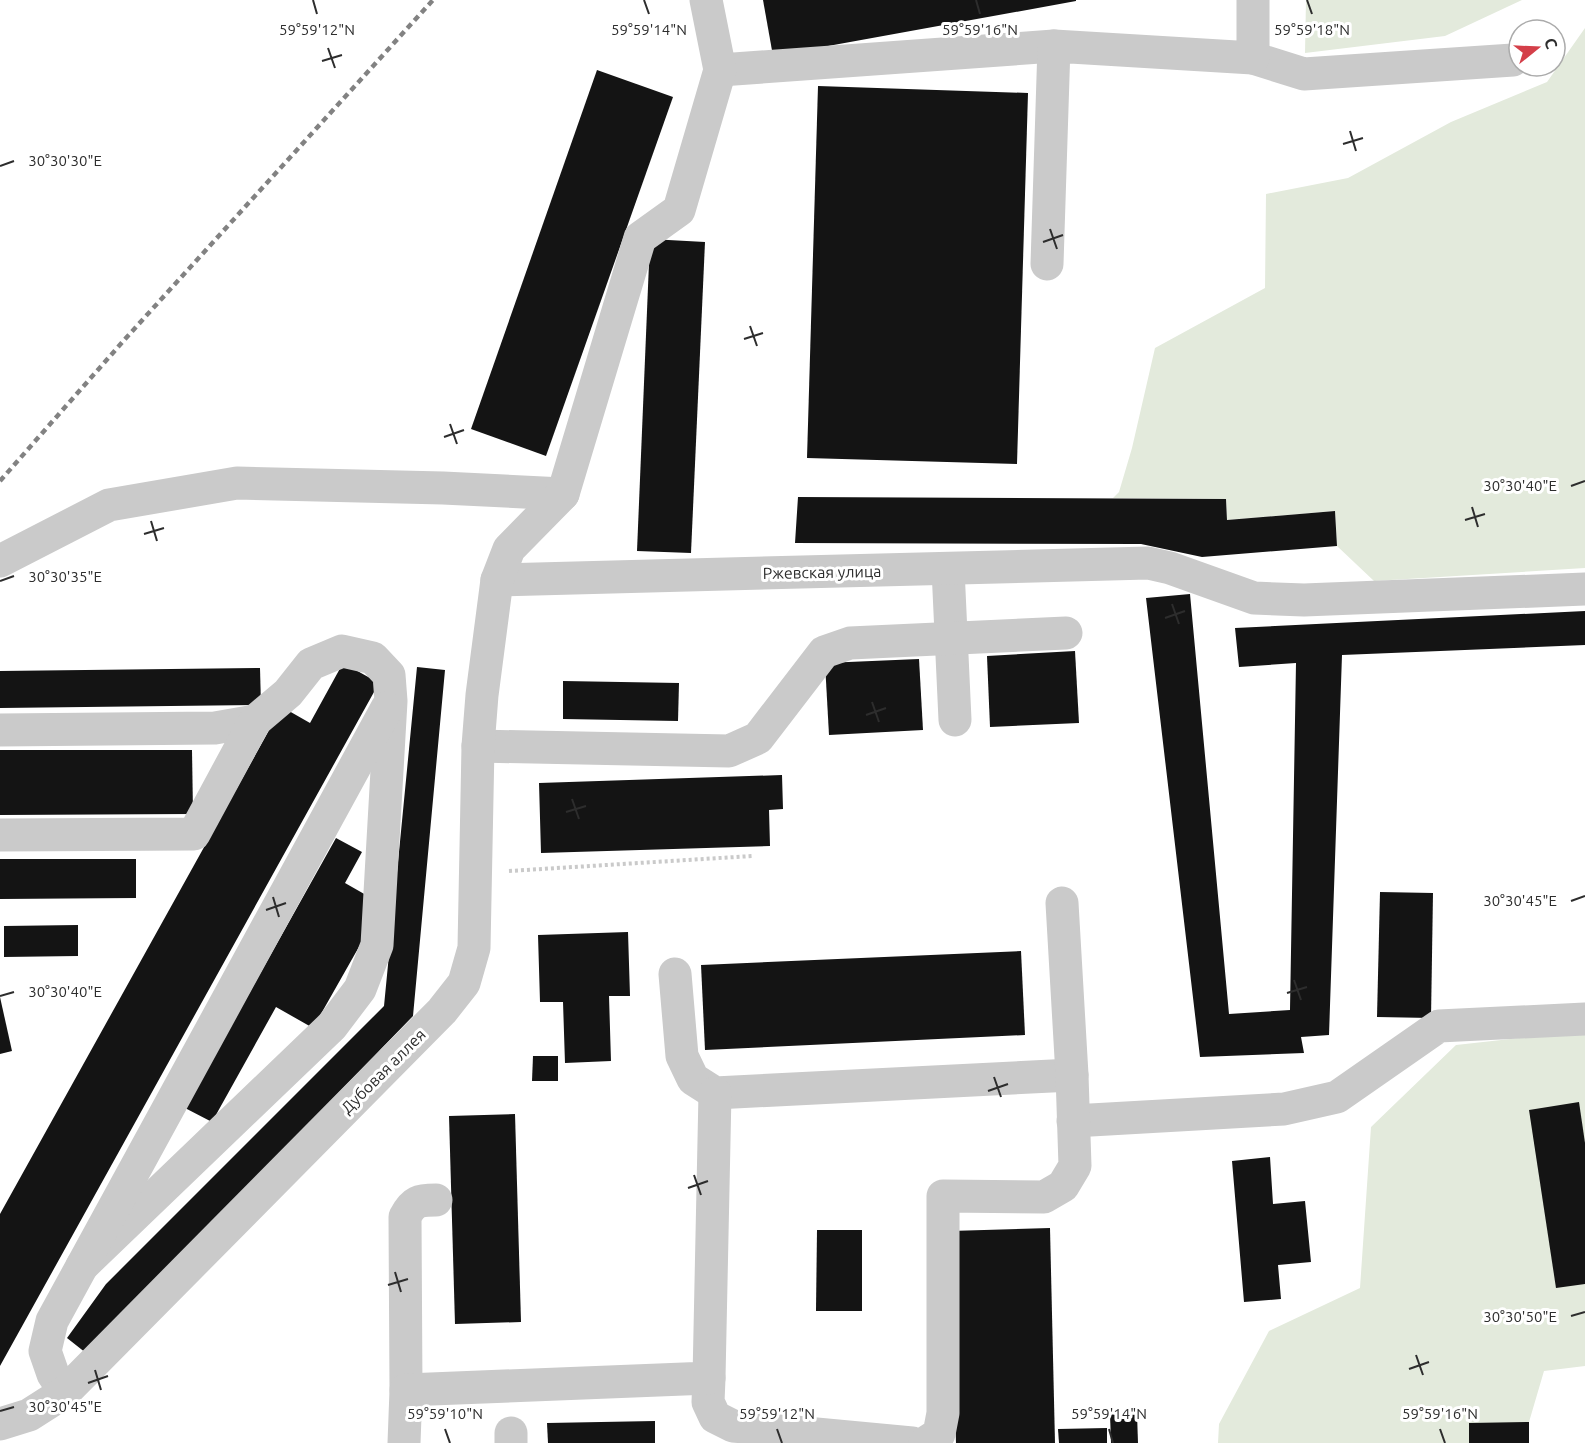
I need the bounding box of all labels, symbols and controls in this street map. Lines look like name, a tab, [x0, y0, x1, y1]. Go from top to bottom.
north arrow	[1507, 18, 1567, 78]
text: 59°59'12"N	[279, 21, 355, 38]
text: 59°59'14"N	[611, 21, 687, 38]
text: 59°59'16"N	[942, 21, 1018, 38]
text: 59°59'18"N	[1274, 21, 1350, 38]
text: С	[1541, 36, 1561, 51]
text: 30°30'30"E	[28, 152, 102, 169]
text: 30°30'40"E	[1483, 477, 1557, 494]
street label: Ржевская улица	[762, 562, 882, 582]
text: 30°30'35"E	[28, 568, 102, 585]
text: 30°30'45"E	[1483, 892, 1557, 909]
text: 30°30'40"E	[28, 983, 102, 1000]
street label: Дубовая аллея	[337, 1025, 429, 1117]
text: 30°30'50"E	[1483, 1308, 1557, 1325]
text: 30°30'45"E	[28, 1398, 102, 1415]
text: 59°59'10"N	[407, 1405, 483, 1422]
text: 59°59'12"N	[739, 1405, 815, 1422]
text: 59°59'14"N	[1071, 1405, 1147, 1422]
text: 59°59'16"N	[1402, 1405, 1478, 1422]

